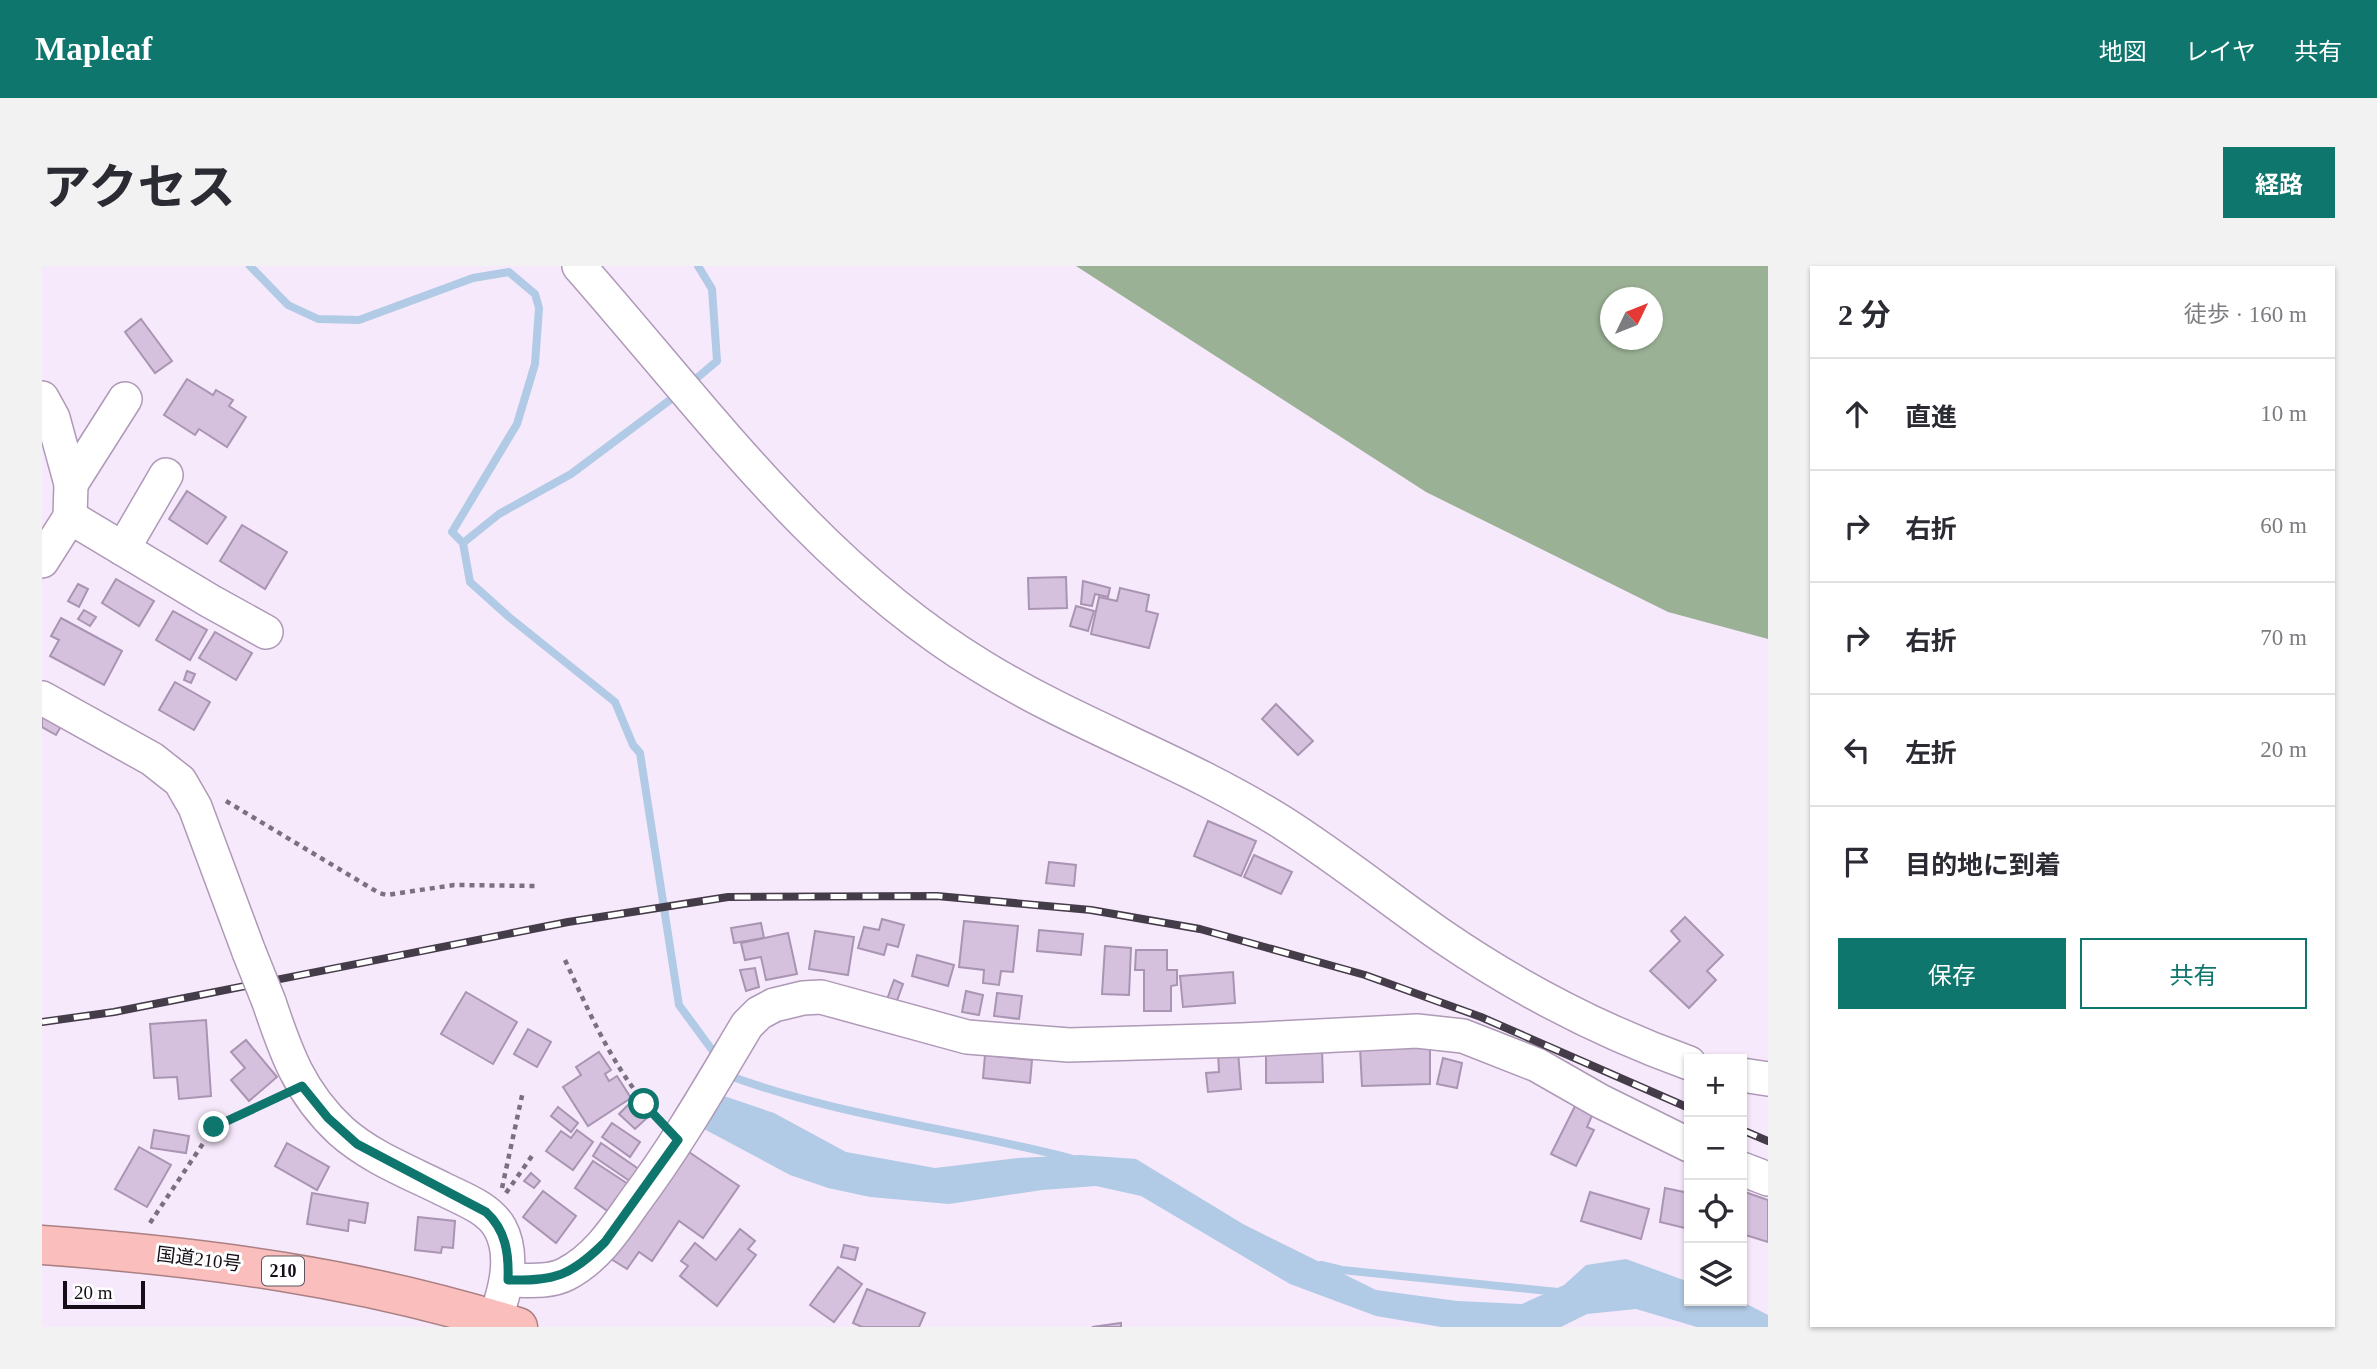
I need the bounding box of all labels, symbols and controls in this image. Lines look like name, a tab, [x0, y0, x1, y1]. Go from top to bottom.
text: Mapleaf	[35, 31, 152, 67]
text: 地図	[2099, 39, 2147, 65]
text: レイヤ	[2185, 39, 2256, 65]
text: 共有	[2294, 39, 2342, 65]
button: 経路	[2223, 147, 2335, 218]
text: アクセス	[42, 160, 236, 215]
north arrow	[1600, 287, 1663, 350]
text: 2 分	[1838, 298, 1891, 331]
text: 徒歩 · 160 m	[2184, 302, 2307, 327]
icon: ahead	[1838, 395, 1876, 433]
text: 10 m	[2260, 401, 2307, 426]
text: 直進	[1905, 403, 1957, 432]
icon: right	[1838, 507, 1876, 545]
text: 60 m	[2260, 513, 2307, 538]
text: 右折	[1905, 515, 1957, 544]
icon: right	[1838, 619, 1876, 657]
text: 70 m	[2260, 625, 2307, 650]
text: 右折	[1905, 627, 1957, 656]
icon: left	[1838, 731, 1876, 769]
text: 20 m	[2260, 737, 2307, 762]
text: 左折	[1905, 739, 1957, 768]
icon: arrive	[1838, 843, 1876, 881]
text: 目的地に到着	[1905, 851, 2061, 880]
button: 保存	[1838, 938, 2066, 1009]
button: 共有	[2080, 938, 2307, 1009]
map controls	[1684, 1054, 1747, 1306]
button: +	[1684, 1054, 1747, 1117]
route start	[628, 1088, 659, 1119]
route end	[198, 1111, 229, 1142]
button: −	[1684, 1117, 1747, 1180]
button: locate	[1684, 1180, 1747, 1243]
street label: 国道210号	[155, 1243, 243, 1275]
button: layers	[1684, 1243, 1747, 1306]
road number: 210	[262, 1256, 304, 1286]
scale bar	[63, 1278, 145, 1310]
text: 20 m	[74, 1282, 113, 1303]

